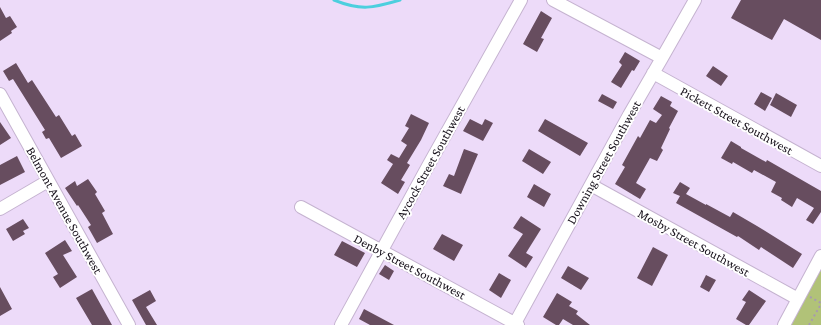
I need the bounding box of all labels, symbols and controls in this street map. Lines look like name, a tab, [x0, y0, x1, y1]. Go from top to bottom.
street label: Pickett Street Southwest	[678, 83, 796, 158]
street label: Downing Street Southwest	[563, 97, 644, 227]
street label: Aycock Street Southwest	[393, 103, 468, 221]
street label: Belmont Avenue Southwest	[23, 144, 106, 277]
street label: Mosby Street Southwest	[635, 205, 753, 280]
street label: Denby Street Southwest	[351, 231, 469, 303]

